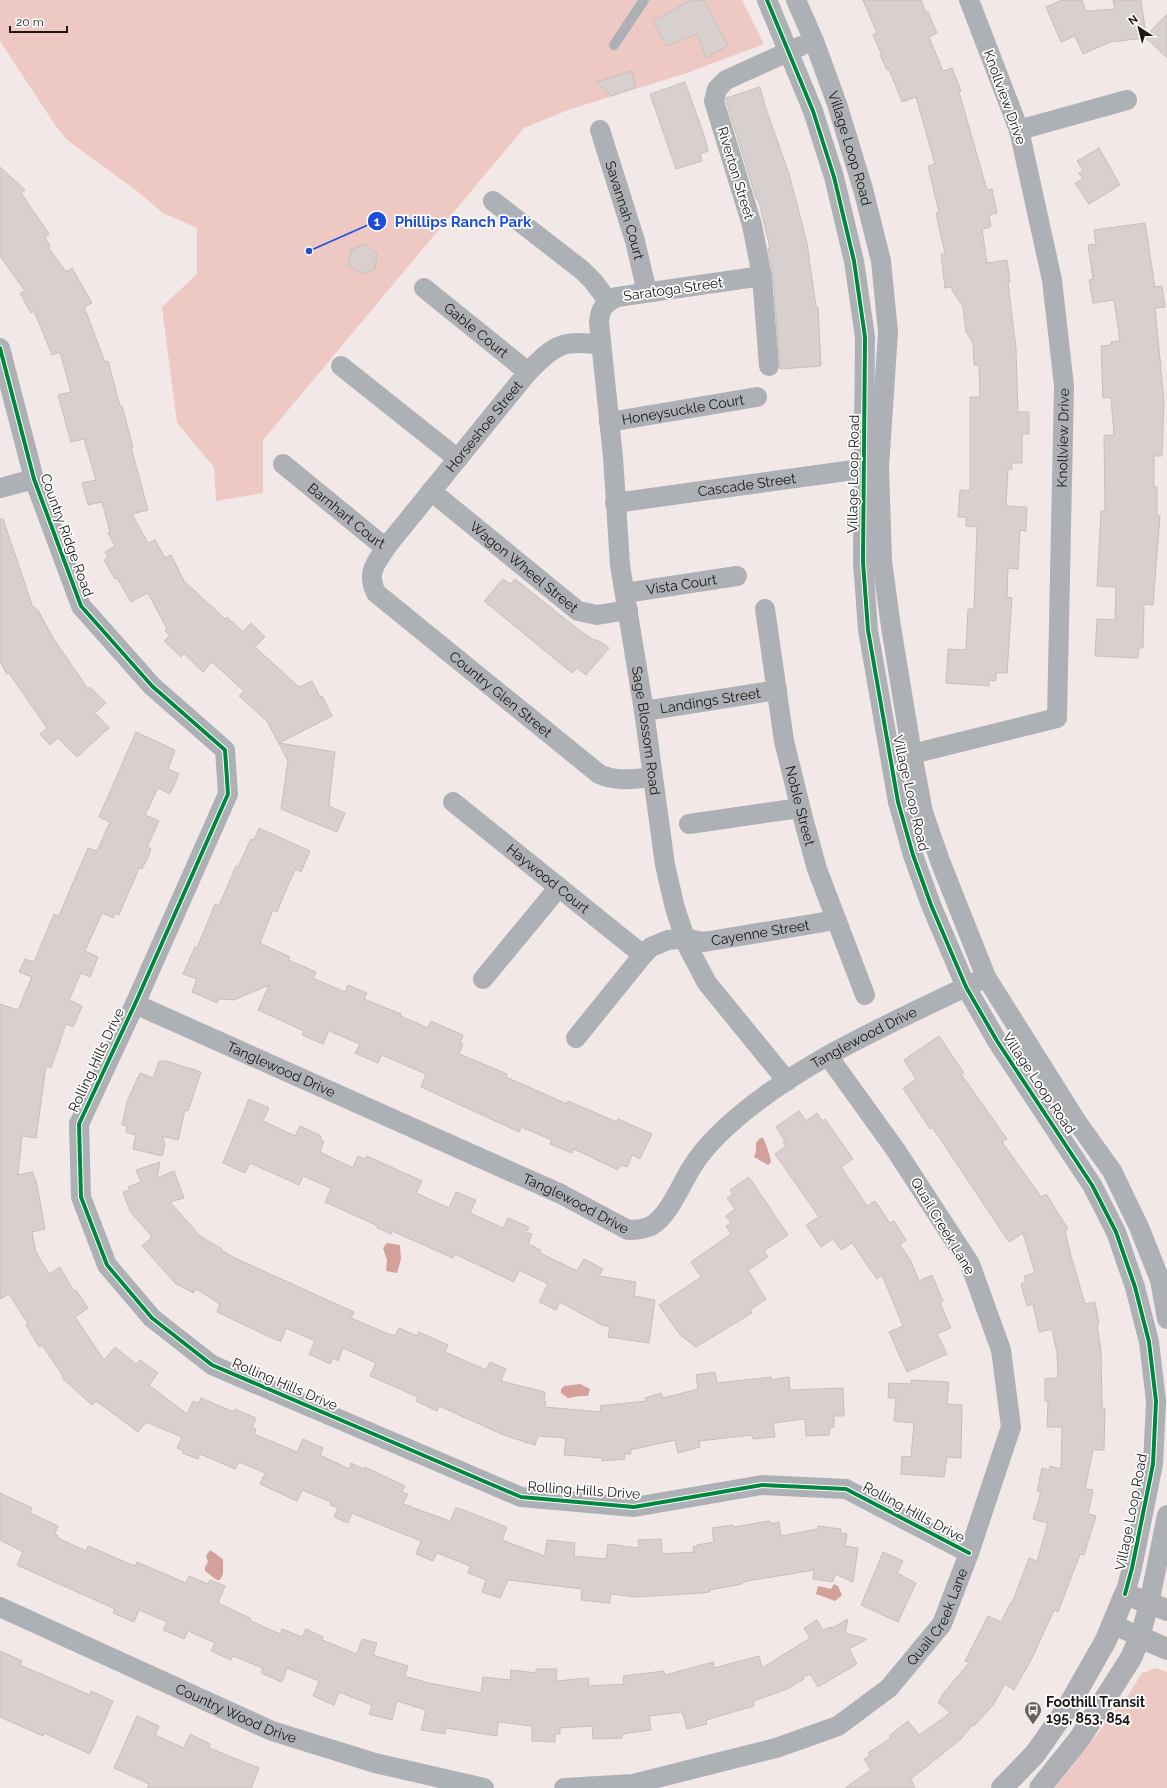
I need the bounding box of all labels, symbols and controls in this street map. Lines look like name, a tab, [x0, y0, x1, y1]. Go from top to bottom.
scale bar	[10, 8, 67, 34]
north arrow	[1119, 8, 1159, 48]
text: N	[1126, 13, 1141, 28]
text: 20 m	[16, 15, 44, 29]
street label: Knollview Drive	[980, 48, 1030, 146]
street label: Village Loop Road	[825, 89, 875, 207]
street label: Riverton Street	[714, 125, 758, 221]
street label: Savannah Court	[602, 159, 647, 261]
callout: Phillips Ranch Park	[367, 208, 539, 235]
text: Phillips Ranch Park	[395, 213, 532, 231]
text: 1	[374, 215, 380, 229]
street label: Saratoga Street	[622, 274, 724, 304]
street label: Gable Court	[441, 299, 512, 361]
street label: Horseshoe Street	[442, 377, 526, 475]
street label: Knollview Drive	[1054, 388, 1072, 488]
street label: Honeysuckle Court	[621, 391, 746, 428]
street label: Village Loop Road	[844, 415, 862, 533]
street label: Cascade Street	[697, 470, 797, 499]
street label: Country Ridge Road	[37, 471, 97, 599]
street label: Barnhart Court	[305, 480, 388, 552]
street label: Wagon Wheel Street	[467, 518, 582, 616]
street label: Vista Court	[645, 571, 718, 598]
street label: Country Glen Street	[446, 648, 556, 741]
street label: Sage Blossom Road	[629, 665, 663, 796]
street label: Landings Street	[659, 685, 762, 716]
street label: Village Loop Road	[890, 733, 932, 853]
street label: Noble Street	[782, 764, 818, 848]
street label: Haywood Court	[504, 841, 593, 917]
street label: Cayenne Street	[710, 916, 811, 949]
street label: Tanglewood Drive	[808, 1004, 919, 1072]
street label: Rolling Hills Drive	[65, 1005, 127, 1115]
street label: Village Loop Road	[999, 1029, 1079, 1137]
street label: Tanglewood Drive	[224, 1038, 338, 1100]
street label: Tanglewood Drive	[520, 1170, 632, 1237]
street label: Quail Creek Lane	[908, 1175, 978, 1277]
street label: Rolling Hills Drive	[230, 1355, 340, 1413]
street label: Village Loop Road	[1112, 1452, 1150, 1572]
street label: Rolling Hills Drive	[527, 1478, 641, 1502]
street label: Rolling Hills Drive	[860, 1478, 968, 1546]
street label: Quail Creek Lane	[903, 1566, 971, 1669]
street label: Country Wood Drive	[173, 1680, 299, 1746]
place label: Foothill Transit 195, 853, 854	[1046, 1694, 1146, 1726]
bus stop icon: Foothill Transit 195, 853, 854	[1023, 1700, 1043, 1725]

